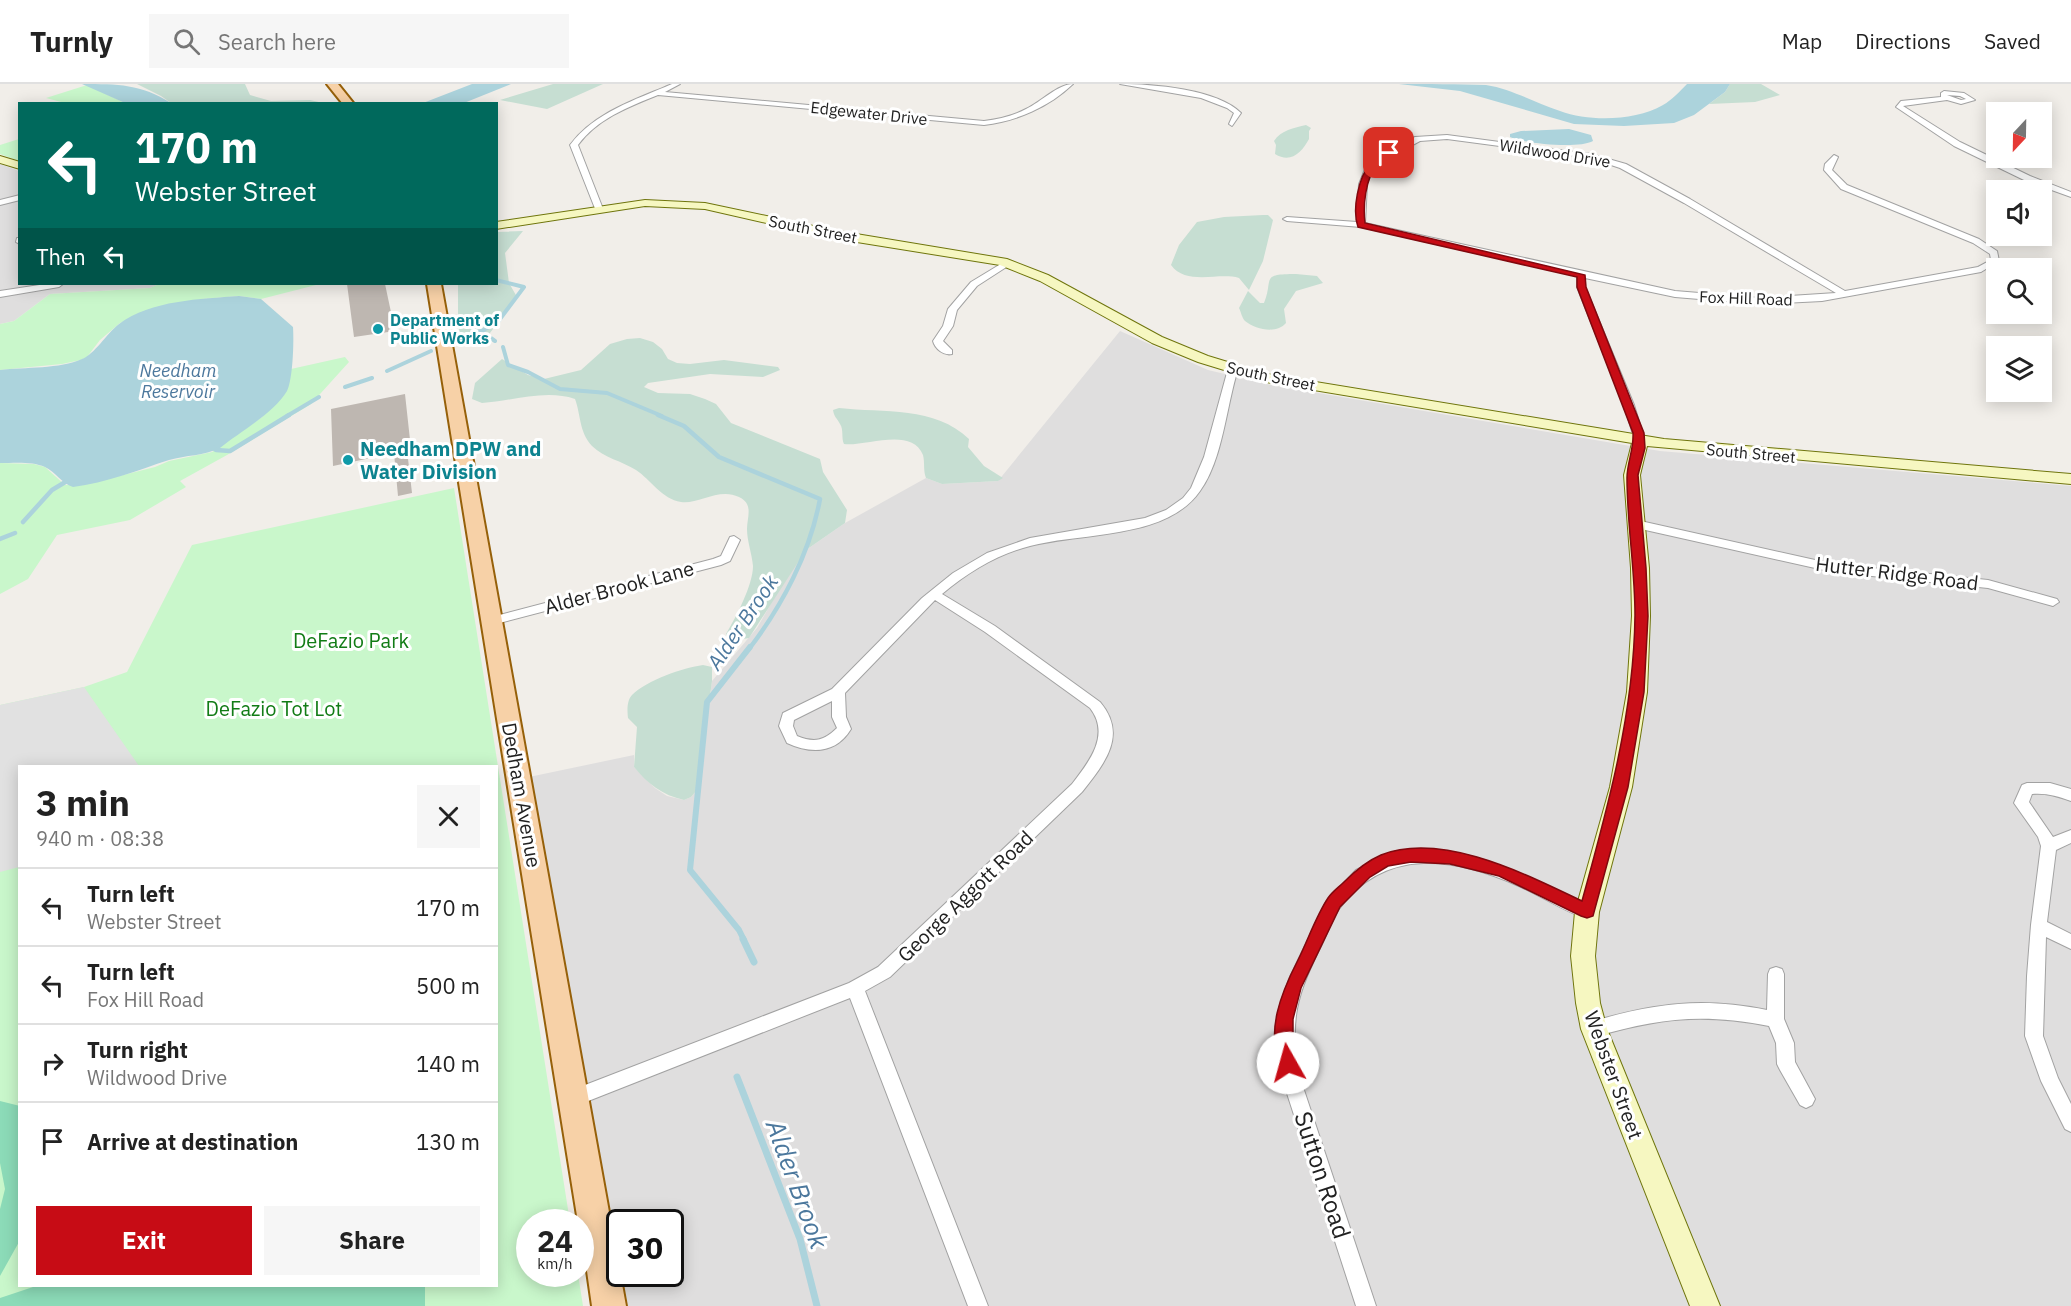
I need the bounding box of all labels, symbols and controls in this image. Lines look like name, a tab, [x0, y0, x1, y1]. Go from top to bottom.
search box	[149, 14, 569, 68]
text: Turnly	[30, 23, 113, 60]
icon: search	[170, 25, 203, 58]
text: Search here	[218, 27, 336, 56]
text: Map	[1782, 27, 1822, 55]
text: Directions	[1855, 27, 1951, 55]
text: Saved	[1984, 27, 2041, 55]
street label: Edgewater Drive	[810, 97, 929, 129]
north arrow	[1986, 102, 2052, 168]
map controls	[1986, 102, 2052, 402]
text: 170 m	[135, 120, 258, 175]
icon: left	[36, 126, 114, 204]
pin	[1363, 127, 1414, 178]
street label: Wildwood Drive	[1498, 134, 1612, 172]
icon: arrive	[1372, 136, 1405, 169]
text: Webster Street	[135, 173, 317, 208]
button: sound	[1986, 180, 2052, 246]
street label: South Street	[767, 211, 859, 247]
icon: left	[98, 240, 131, 273]
text: Then	[36, 242, 86, 271]
button: search	[1986, 258, 2052, 324]
street label: Fox Hill Road	[1699, 286, 1793, 310]
place label: Department of Public Works	[390, 310, 499, 348]
marker: Department of Public Works	[371, 322, 385, 336]
button: layers	[1986, 336, 2052, 402]
street label: South Street	[1225, 357, 1317, 395]
water label: Needham Reservoir	[139, 359, 217, 403]
place label: Needham DPW and Water Division	[360, 435, 542, 485]
street label: South Street	[1705, 439, 1797, 467]
marker: Needham DPW and Water Division	[341, 453, 355, 467]
street label: Hutter Ridge Road	[1814, 550, 1980, 596]
street label: Alder Brook Lane	[541, 554, 697, 620]
water label: Alder Brook	[699, 568, 785, 676]
park label: DeFazio Park	[293, 627, 410, 654]
park label: DeFazio Tot Lot	[206, 695, 342, 722]
street label: Dedham Avenue	[496, 720, 548, 870]
text: 3 min	[36, 779, 130, 826]
button: close	[417, 785, 480, 848]
street label: George Aggott Road	[891, 824, 1039, 968]
text: 940 m · 08:38	[36, 825, 164, 852]
text: Turn left	[87, 879, 175, 908]
icon: left	[36, 891, 69, 924]
text: 170 m	[416, 893, 480, 922]
text: Webster Street	[87, 908, 222, 935]
text: Turn left	[87, 957, 175, 986]
icon: left	[36, 969, 69, 1002]
text: 500 m	[416, 971, 480, 1000]
text: Fox Hill Road	[87, 986, 204, 1013]
street label: Webster Street	[1578, 1007, 1650, 1143]
position arrow	[1256, 1031, 1320, 1095]
text: Turn right	[87, 1035, 188, 1064]
icon: right	[36, 1047, 69, 1080]
text: 140 m	[416, 1049, 480, 1078]
text: Wildwood Drive	[87, 1064, 227, 1091]
street label: Sutton Road	[1287, 1107, 1359, 1243]
water label: Alder Brook	[759, 1114, 837, 1254]
icon: arrive	[36, 1125, 69, 1158]
text: Arrive at destination	[87, 1127, 298, 1156]
text: 130 m	[416, 1127, 480, 1156]
button: Exit	[36, 1206, 252, 1275]
button: Share	[264, 1206, 480, 1275]
speed limit sign: 30	[606, 1209, 684, 1287]
text: 24	[537, 1221, 573, 1260]
text: km/h	[537, 1254, 573, 1273]

